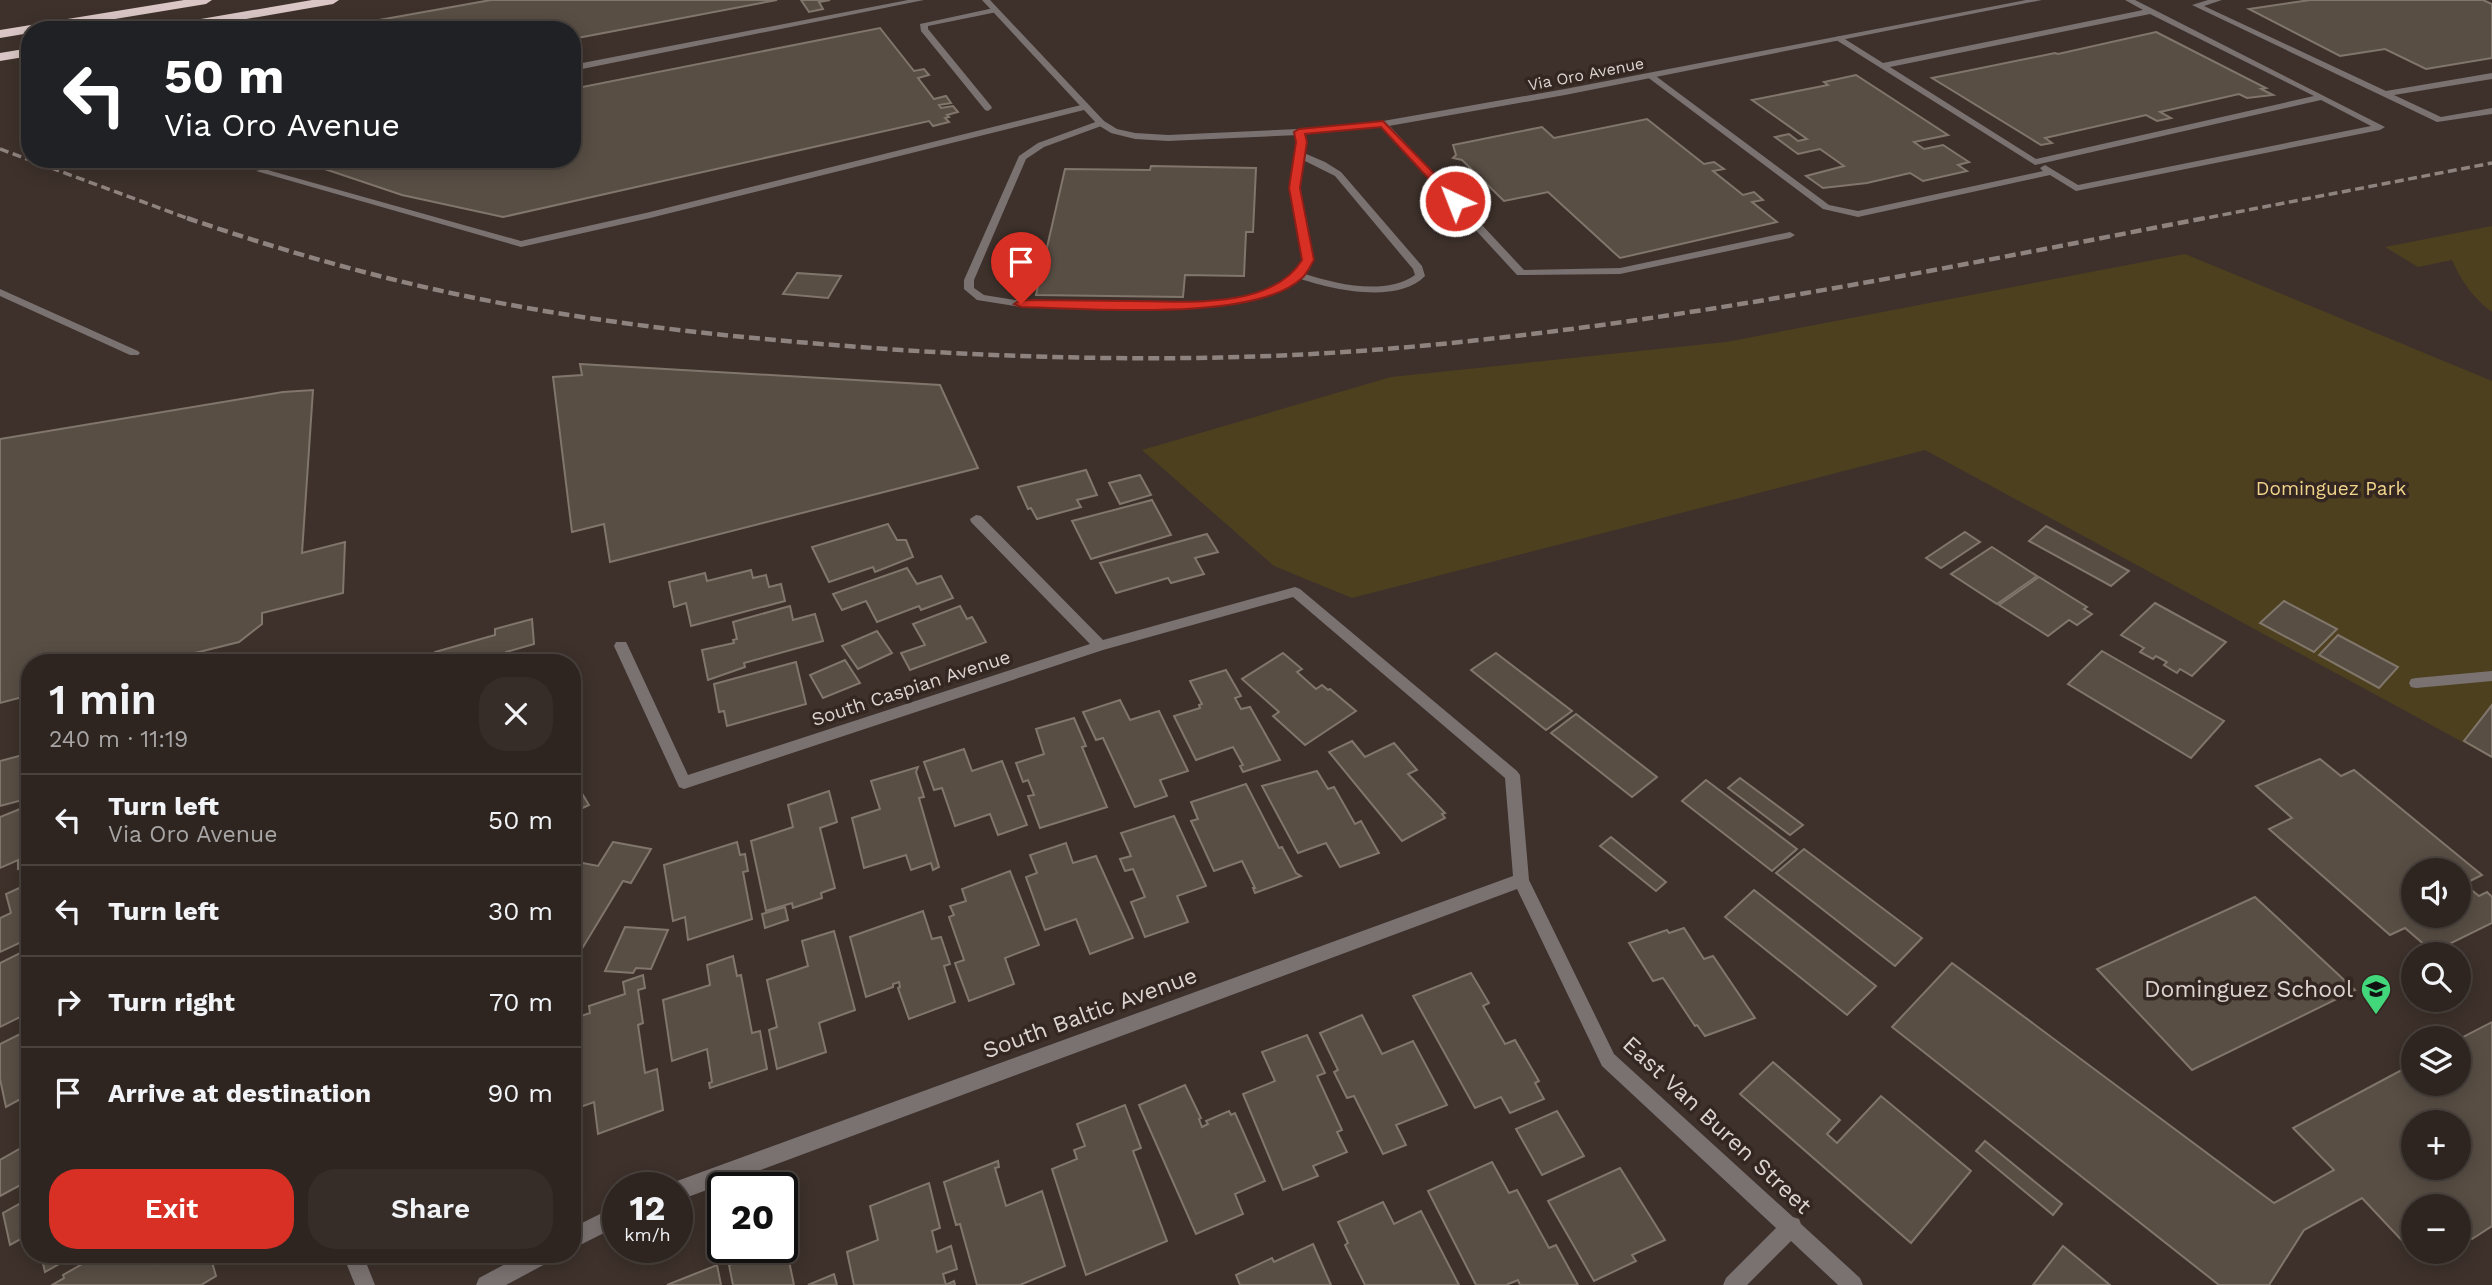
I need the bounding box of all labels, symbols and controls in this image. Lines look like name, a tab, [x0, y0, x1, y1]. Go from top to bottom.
text: 50 m	[164, 47, 284, 105]
icon: left	[49, 49, 140, 140]
street label: Via Oro Avenue	[1526, 53, 1646, 95]
text: Via Oro Avenue	[164, 106, 400, 144]
position arrow	[1418, 164, 1492, 238]
pin	[991, 232, 1051, 304]
icon: arrive	[1002, 243, 1040, 281]
park label: Dominguez Park	[2256, 477, 2406, 500]
street label: South Caspian Avenue	[809, 645, 1013, 731]
text: 1 min	[49, 675, 157, 724]
button: close	[479, 677, 553, 751]
text: 240 m · 11:19	[49, 726, 188, 753]
text: Turn left	[108, 791, 219, 821]
icon: left	[49, 801, 87, 839]
text: 50 m	[488, 805, 553, 835]
text: Via Oro Avenue	[108, 821, 278, 848]
map controls	[2401, 858, 2471, 1264]
button: sound	[2401, 858, 2471, 928]
icon: left	[49, 892, 87, 930]
text: Turn left	[108, 896, 219, 926]
text: 30 m	[488, 896, 553, 926]
button: search	[2401, 942, 2471, 1012]
street label: South Baltic Avenue	[979, 962, 1201, 1064]
school or university icon: Dominguez School	[2359, 972, 2393, 1016]
place label: Dominguez School	[2144, 976, 2353, 1003]
icon: right	[49, 983, 87, 1021]
text: Turn right	[108, 987, 235, 1017]
text: 70 m	[489, 987, 553, 1017]
button: layers	[2401, 1026, 2471, 1096]
street label: East Van Buren Street	[1617, 1031, 1817, 1220]
icon: arrive	[49, 1074, 87, 1112]
text: Arrive at destination	[108, 1078, 371, 1108]
text: 90 m	[487, 1078, 553, 1108]
button: +	[2401, 1110, 2471, 1180]
button: Exit	[49, 1169, 294, 1249]
button: Share	[308, 1169, 553, 1249]
speed limit sign: 20	[707, 1172, 798, 1263]
text: 12	[630, 1187, 665, 1229]
button: −	[2401, 1194, 2471, 1264]
text: km/h	[624, 1224, 671, 1245]

